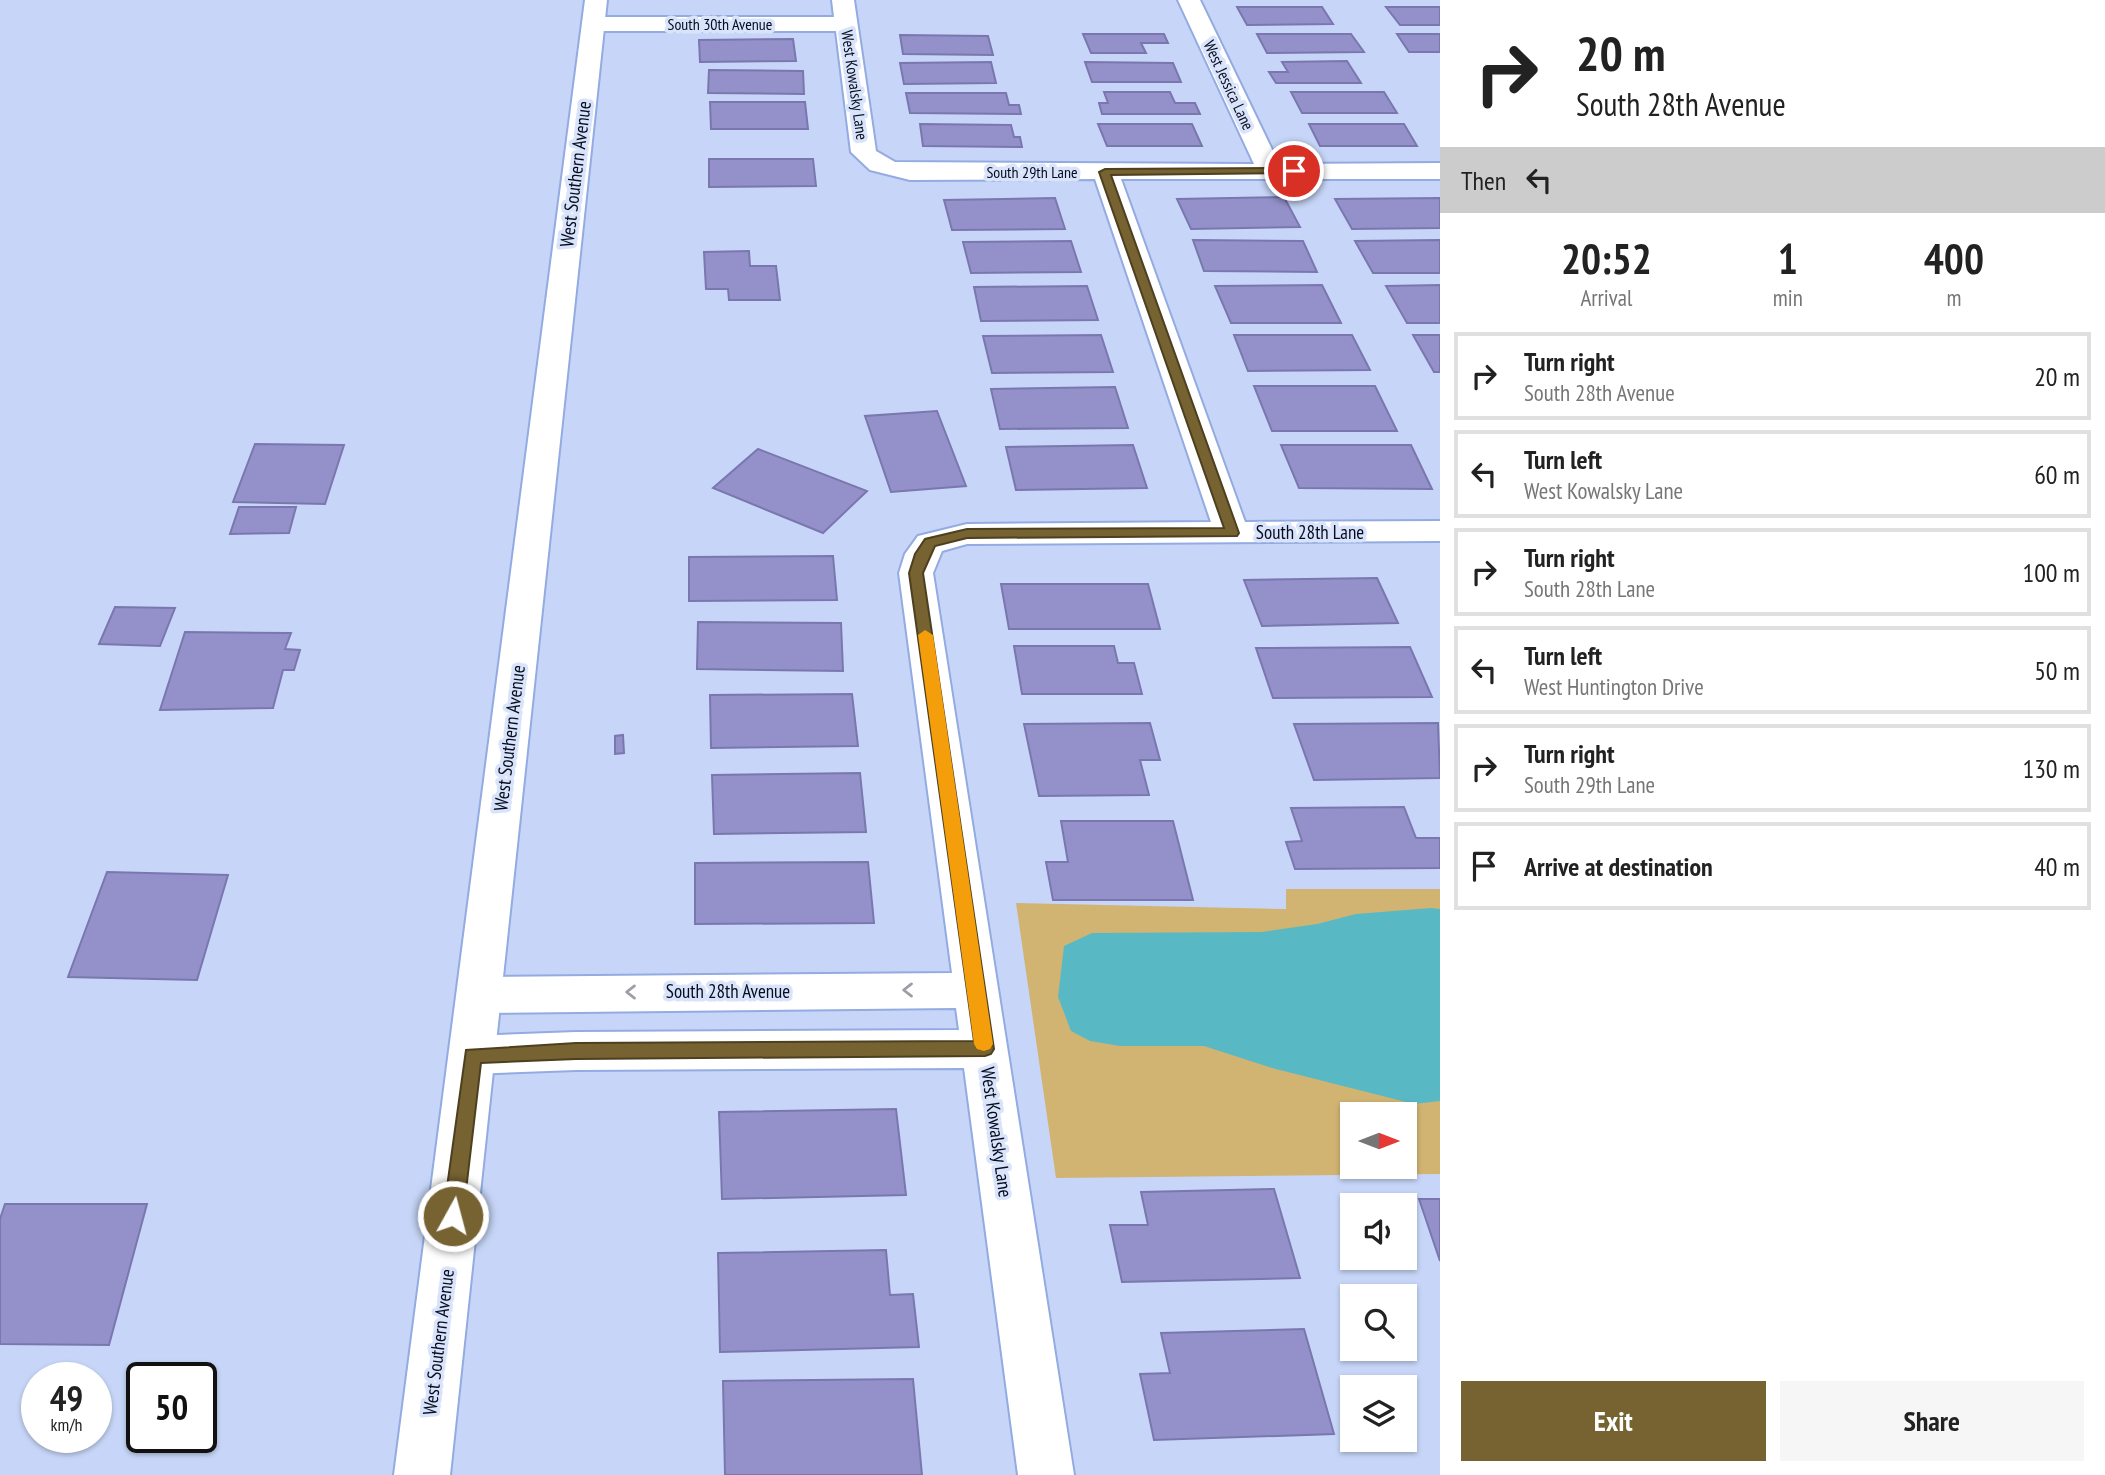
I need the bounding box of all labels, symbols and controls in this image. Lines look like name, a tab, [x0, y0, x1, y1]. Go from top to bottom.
street label: South 30th Avenue	[668, 14, 772, 34]
text: 20 m	[1576, 21, 1665, 85]
icon: right	[1461, 28, 1552, 119]
street label: West Kowalsky Lane	[837, 29, 873, 141]
street label: West Jessica Lane	[1200, 37, 1258, 133]
text: South 28th Avenue	[1576, 83, 1786, 125]
street label: West Southern Avenue	[554, 100, 596, 248]
pin	[1264, 141, 1324, 201]
icon: arrive	[1275, 152, 1313, 190]
icon: left	[1520, 161, 1558, 199]
street label: South 29th Lane	[986, 162, 1078, 182]
text: Then	[1461, 164, 1506, 197]
text: 20:52	[1561, 231, 1652, 286]
text: 1	[1778, 231, 1798, 286]
text: 400	[1924, 231, 1984, 286]
text: Arrival	[1580, 283, 1632, 312]
text: min	[1773, 283, 1803, 312]
text: m	[1946, 283, 1961, 312]
text: Turn right	[1524, 345, 1615, 378]
icon: right	[1465, 357, 1503, 395]
text: 20 m	[2034, 360, 2080, 393]
text: South 28th Avenue	[1524, 378, 1675, 407]
text: Turn left	[1524, 443, 1602, 476]
icon: left	[1465, 455, 1503, 493]
text: 60 m	[2034, 458, 2080, 491]
text: West Kowalsky Lane	[1524, 476, 1683, 505]
street label: South 28th Lane	[1256, 520, 1364, 544]
text: Turn right	[1524, 541, 1615, 574]
icon: right	[1465, 553, 1503, 591]
text: 100 m	[2022, 556, 2080, 589]
text: South 28th Lane	[1524, 574, 1655, 603]
text: Turn left	[1524, 639, 1602, 672]
icon: left	[1465, 651, 1503, 689]
text: 50 m	[2034, 654, 2080, 687]
street label: West Southern Avenue	[488, 664, 530, 812]
text: West Huntington Drive	[1524, 672, 1704, 701]
text: Turn right	[1524, 737, 1615, 770]
icon: right	[1465, 749, 1503, 787]
text: 130 m	[2022, 752, 2080, 785]
text: South 29th Lane	[1524, 770, 1655, 799]
icon: arrive	[1465, 847, 1503, 885]
text: Arrive at destination	[1524, 850, 1713, 883]
text: 40 m	[2034, 850, 2080, 883]
street label: South 28th Avenue	[666, 979, 790, 1003]
one-way arrow	[902, 982, 913, 998]
one-way arrow	[626, 984, 636, 1000]
street label: West Kowalsky Lane	[976, 1065, 1018, 1199]
north arrow	[1340, 1102, 1418, 1180]
map controls	[1340, 1102, 1417, 1452]
position arrow	[416, 1179, 490, 1253]
button: sound	[1340, 1193, 1417, 1270]
street label: West Southern Avenue	[417, 1268, 459, 1416]
button: search	[1340, 1284, 1417, 1361]
speed limit sign: 50	[126, 1362, 217, 1453]
text: 49	[50, 1375, 83, 1421]
button: layers	[1340, 1375, 1417, 1452]
button: Exit	[1461, 1381, 1766, 1461]
button: Share	[1780, 1381, 2084, 1461]
text: km/h	[51, 1413, 82, 1436]

